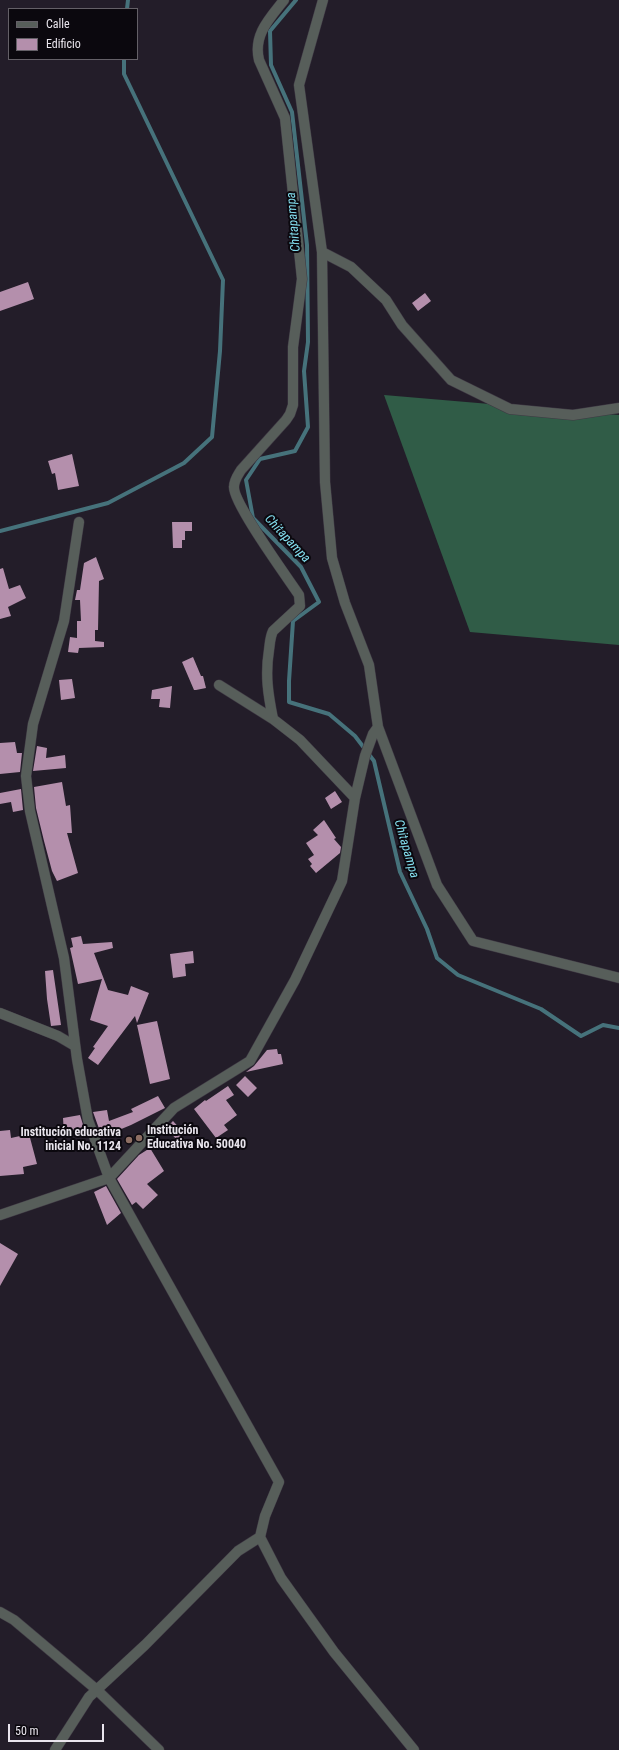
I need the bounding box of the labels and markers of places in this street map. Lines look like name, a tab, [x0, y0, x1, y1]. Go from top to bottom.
place label: Institución Educativa No. 50040	[147, 1124, 246, 1152]
place label: Institución educativa inicial No. 1124	[21, 1126, 121, 1154]
marker: Institución Educativa No. 50040	[134, 1133, 144, 1143]
marker: Institución educativa inicial No. 1124	[124, 1135, 134, 1145]

